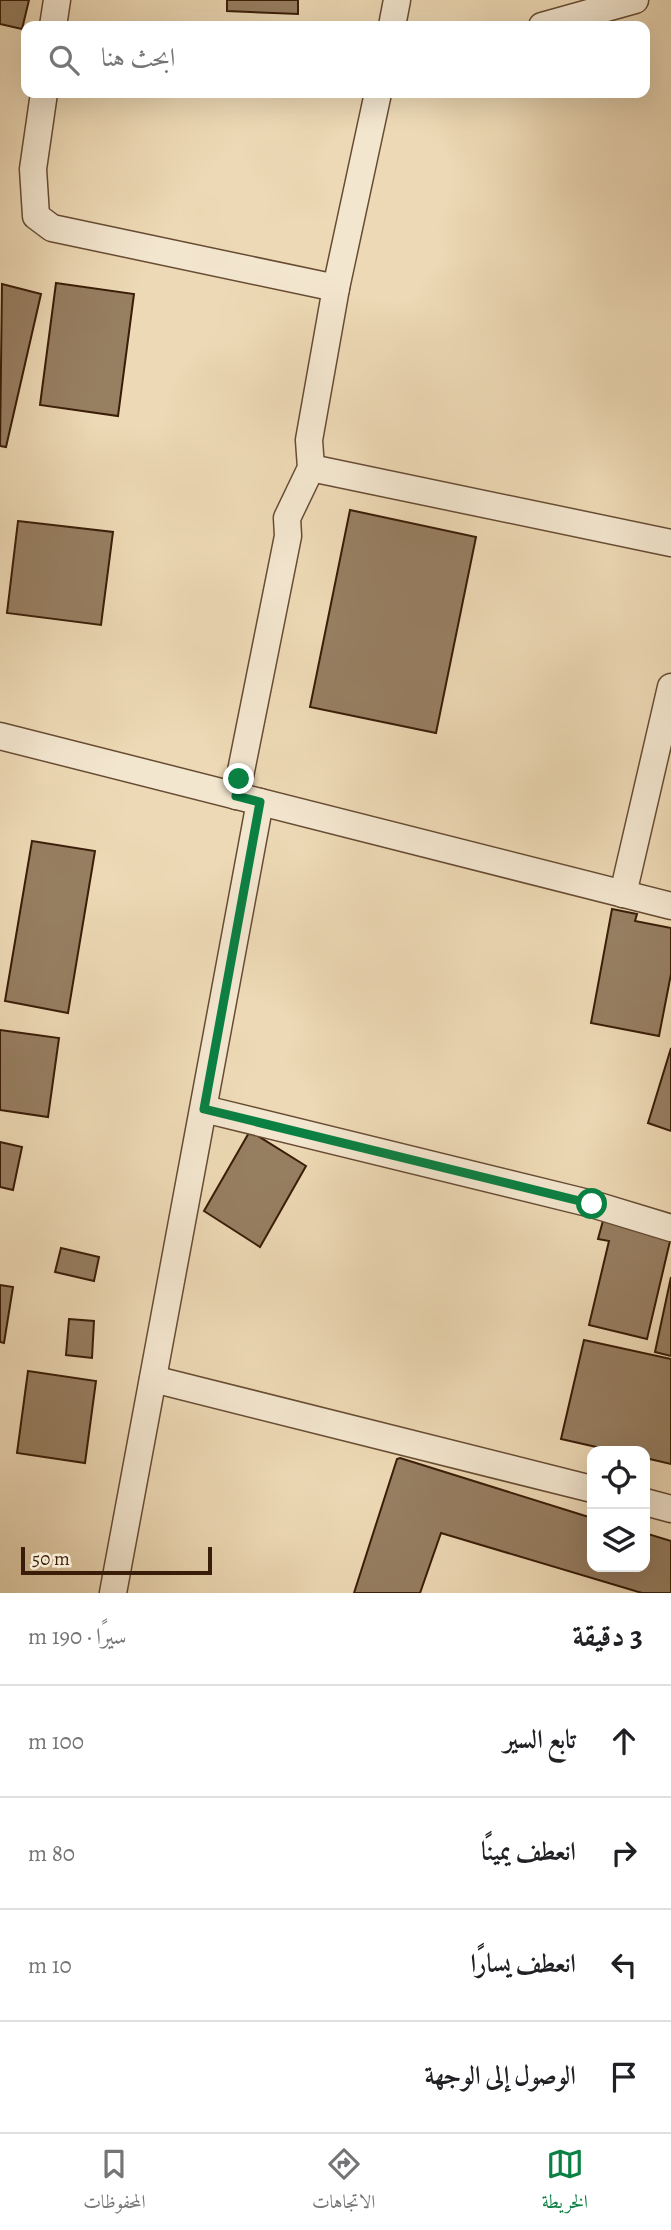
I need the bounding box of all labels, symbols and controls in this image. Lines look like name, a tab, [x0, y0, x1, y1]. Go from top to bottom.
search box	[21, 21, 650, 98]
text: ابحث هنا	[101, 40, 176, 75]
icon: search	[45, 41, 83, 79]
route end	[223, 763, 254, 794]
route start	[576, 1188, 607, 1219]
map controls	[587, 1446, 650, 1572]
button: locate	[587, 1446, 650, 1509]
button: layers	[587, 1509, 650, 1572]
scale bar	[21, 1544, 212, 1576]
text: 50 m	[32, 1546, 70, 1572]
text: 3 دقيقة	[572, 1616, 643, 1656]
text: سيرًا · 190 m	[28, 1621, 127, 1652]
text: تابع السير	[504, 1722, 576, 1757]
icon: ahead	[605, 1722, 643, 1760]
text: 100 m	[28, 1726, 84, 1757]
text: انعطف يمينًا	[481, 1834, 576, 1869]
icon: right	[605, 1834, 643, 1872]
text: 80 m	[28, 1838, 75, 1869]
text: انعطف يسارًا	[470, 1946, 576, 1981]
icon: left	[605, 1946, 643, 1984]
text: 10 m	[28, 1950, 72, 1981]
text: الوصول إلى الوجهة	[424, 2058, 576, 2093]
icon: arrive	[605, 2058, 643, 2096]
tab: المحفوظات	[83, 2145, 146, 2220]
tab: الاتجاهات	[312, 2145, 375, 2220]
tab: الخريطة	[542, 2145, 588, 2220]

